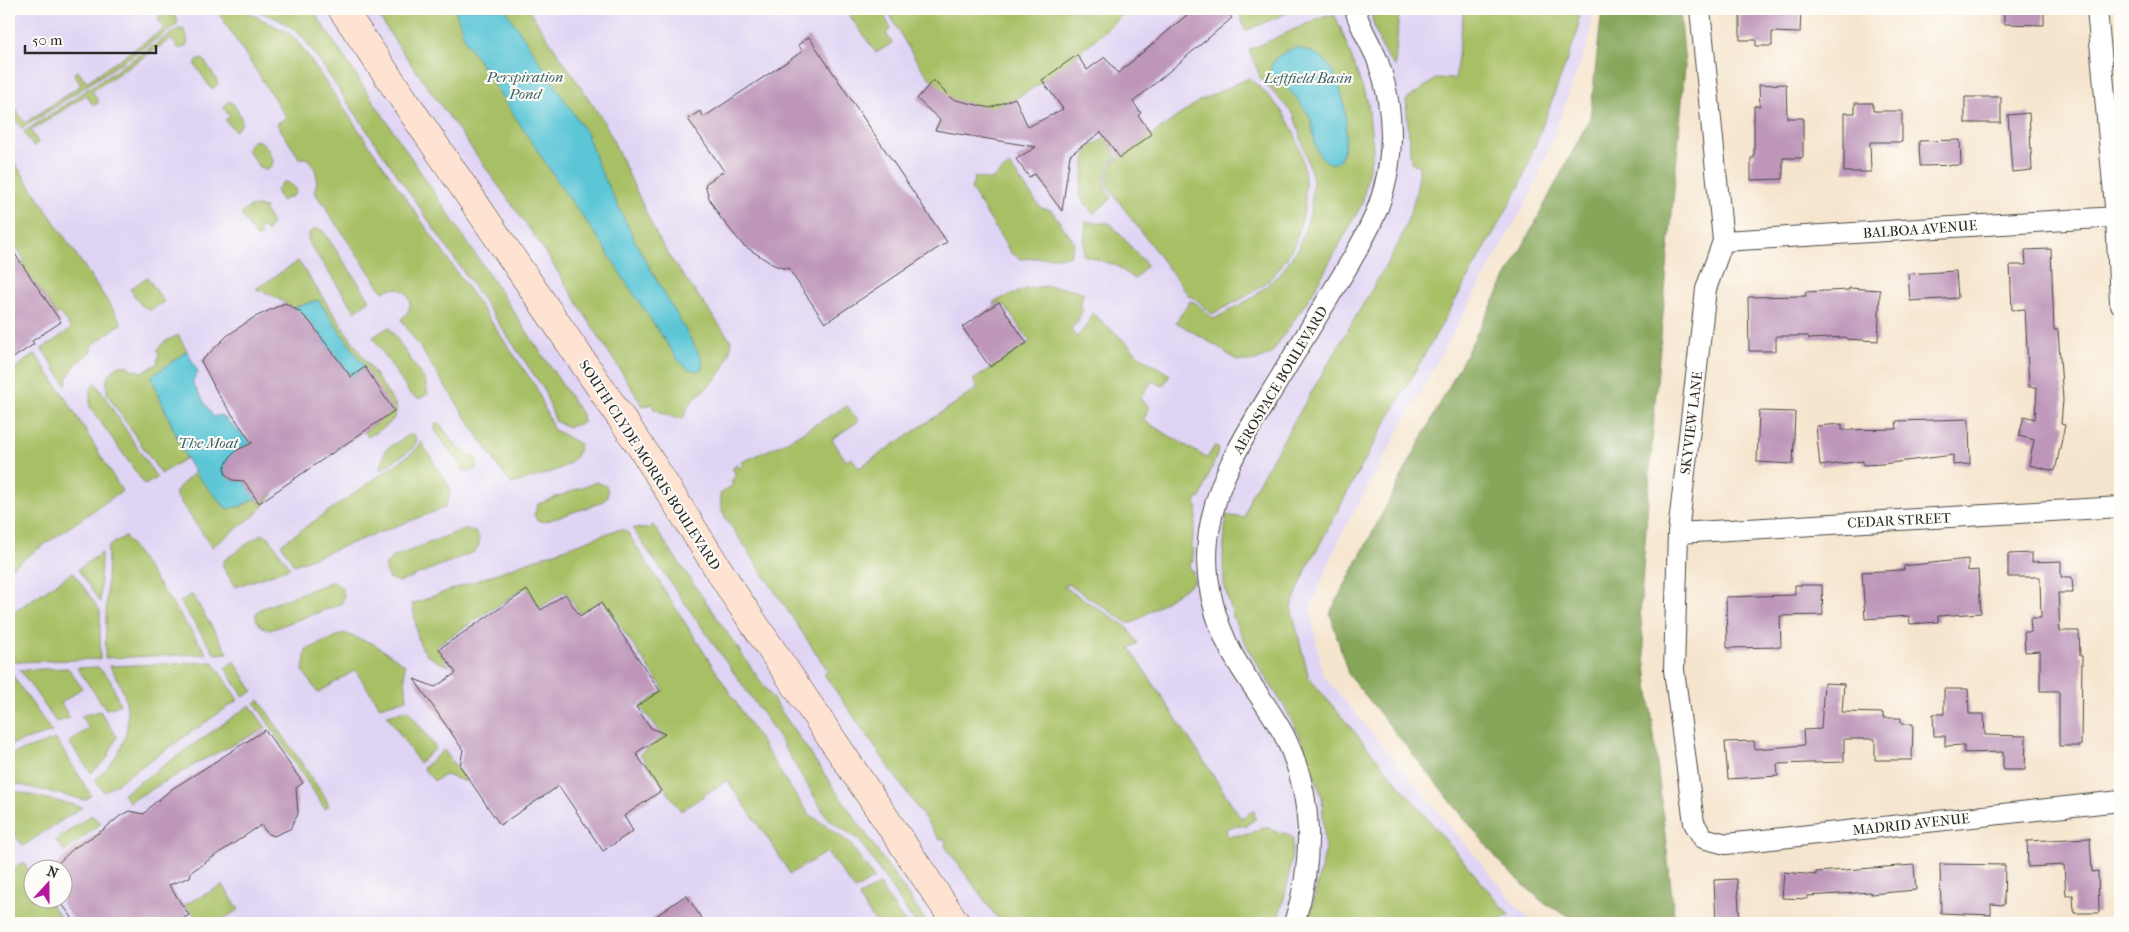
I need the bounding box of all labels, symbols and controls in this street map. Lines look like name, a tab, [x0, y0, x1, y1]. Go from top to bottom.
scale bar	[25, 22, 156, 54]
text: 50 m	[32, 31, 63, 49]
water label: Perspiration Pond	[486, 68, 563, 103]
water label: Leftfield Basin	[1263, 69, 1352, 87]
street label: BALBOA AVENUE	[1862, 217, 1978, 242]
street label: AEROSPACE BOULEVARD	[1229, 303, 1332, 458]
street label: SOUTH CLYDE MORRIS BOULEVARD	[575, 357, 724, 574]
street label: SKYVIEW LANE	[1677, 370, 1706, 476]
water label: The Moat	[178, 434, 240, 452]
street label: CEDAR STREET	[1847, 509, 1952, 532]
street label: MADRID AVENUE	[1852, 810, 1971, 839]
north arrow	[22, 860, 72, 910]
text: N	[44, 862, 61, 882]

